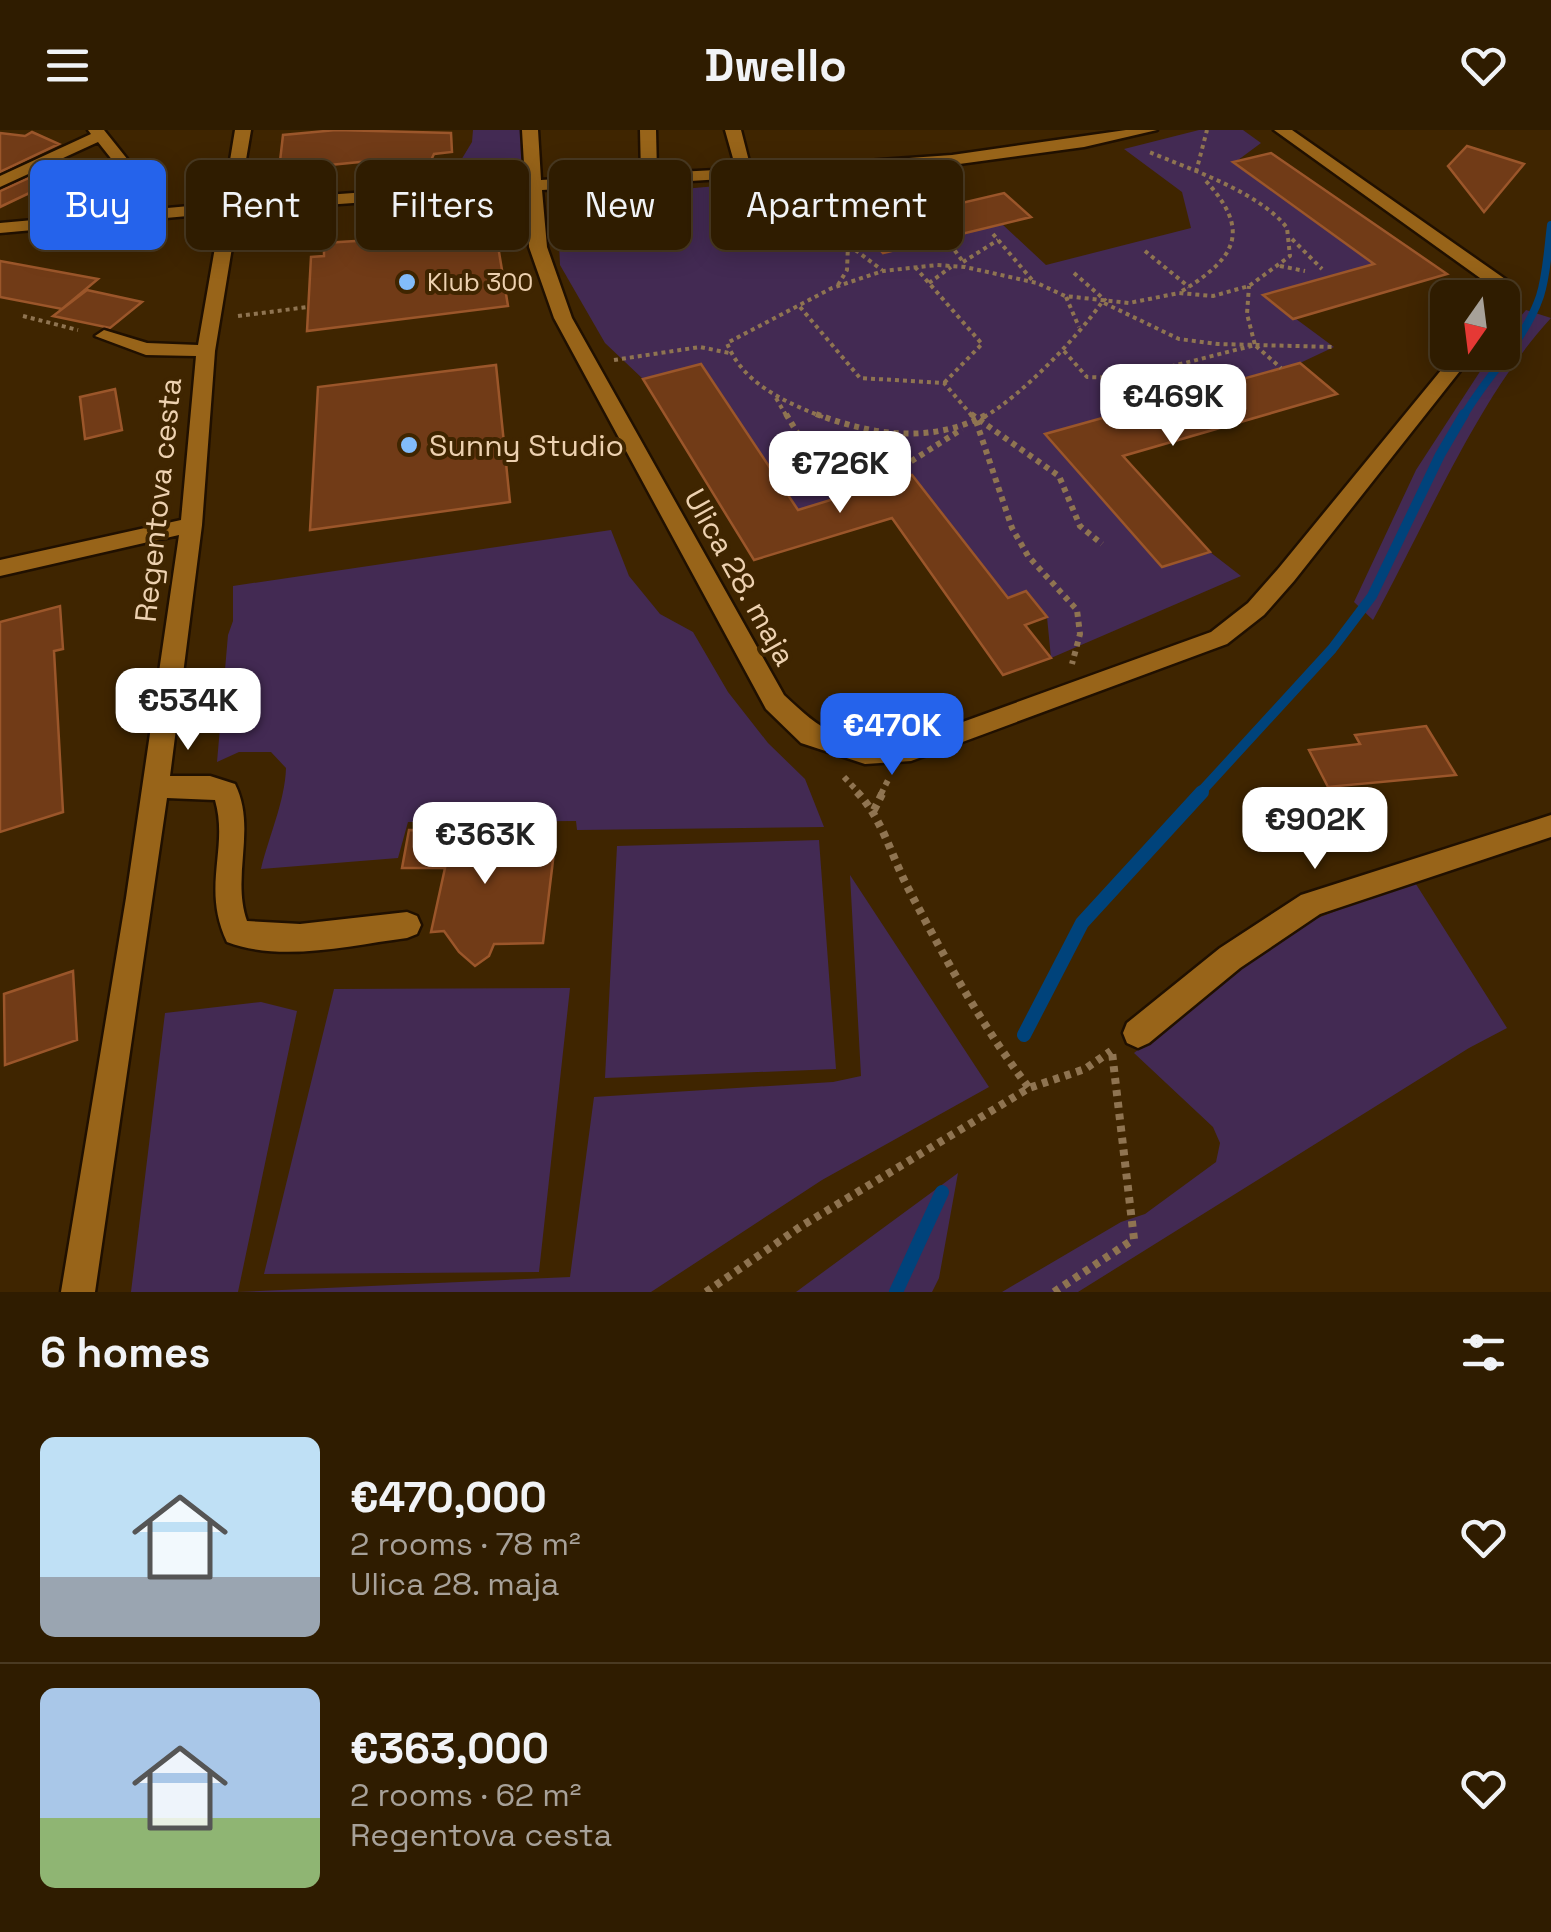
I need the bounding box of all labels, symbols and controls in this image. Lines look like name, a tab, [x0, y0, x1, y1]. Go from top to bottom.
text: Dwello	[704, 37, 847, 94]
icon: menu	[40, 38, 95, 93]
icon: heart	[1456, 38, 1511, 93]
chip: Buy	[30, 160, 166, 250]
chip: Rent	[186, 160, 336, 250]
chip: Filters	[356, 160, 529, 250]
chip: New	[549, 160, 691, 250]
chip: Apartment	[711, 160, 963, 250]
place label: Klub 300	[427, 266, 533, 298]
marker: Klub 300	[396, 271, 418, 293]
north arrow	[1430, 280, 1520, 370]
map controls	[1430, 280, 1520, 370]
pin: €469K	[1103, 364, 1243, 449]
street label: Regentova cesta	[126, 376, 190, 624]
text: €469K	[1122, 376, 1224, 416]
place label: Sunny Studio	[429, 426, 624, 465]
pin: €726K	[770, 431, 910, 516]
marker: Sunny Studio	[398, 434, 420, 456]
text: €726K	[791, 443, 889, 483]
street label: Ulica 28. maja	[675, 482, 805, 672]
pin: €534K	[118, 668, 258, 753]
text: €534K	[138, 680, 238, 720]
pin: €470K	[822, 693, 962, 778]
text: €470K	[842, 705, 942, 745]
pin: €902K	[1245, 787, 1385, 872]
text: €902K	[1264, 799, 1366, 839]
pin: €363K	[415, 802, 555, 887]
text: €363K	[435, 814, 535, 854]
icon: filters	[1456, 1325, 1511, 1380]
text: 6 homes	[40, 1326, 210, 1379]
text: €470,000	[350, 1471, 547, 1524]
icon: home	[120, 1477, 240, 1597]
icon: heart	[1456, 1510, 1511, 1565]
text: 2 rooms · 78 m²	[350, 1524, 581, 1564]
text: Ulica 28. maja	[350, 1564, 559, 1604]
text: €363,000	[350, 1722, 549, 1775]
icon: home	[120, 1728, 240, 1848]
icon: heart	[1456, 1761, 1511, 1816]
text: 2 rooms · 62 m²	[350, 1775, 582, 1815]
text: Regentova cesta	[350, 1815, 612, 1855]

